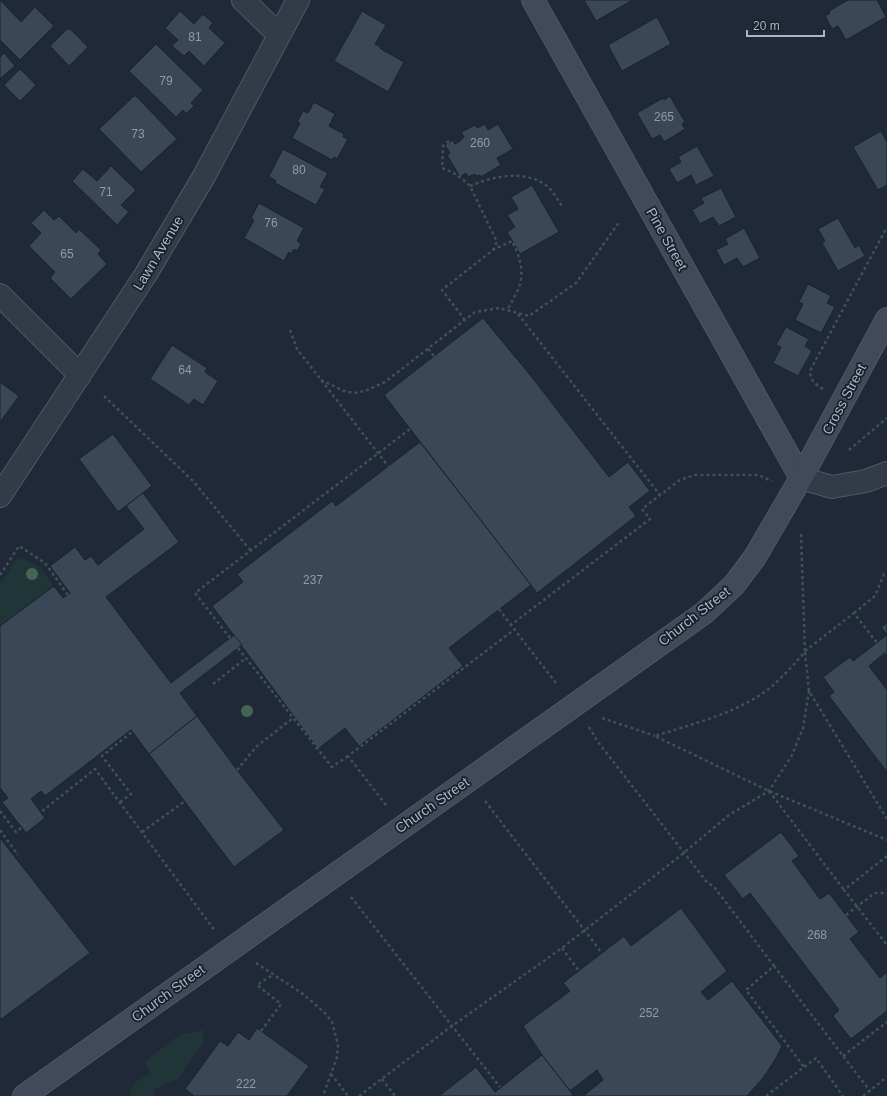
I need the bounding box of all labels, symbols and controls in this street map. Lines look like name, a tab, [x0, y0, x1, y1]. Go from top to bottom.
scale bar	[747, 12, 824, 38]
text: 20 m	[753, 19, 780, 33]
house number: 81	[188, 30, 202, 44]
house number: 79	[159, 74, 173, 88]
house number: 265	[654, 110, 674, 124]
house number: 73	[131, 127, 145, 141]
house number: 260	[470, 136, 490, 150]
house number: 80	[292, 163, 306, 177]
house number: 71	[99, 185, 113, 199]
street label: Pine Street	[643, 205, 691, 273]
street label: Lawn Avenue	[130, 213, 187, 293]
house number: 76	[264, 216, 278, 230]
house number: 65	[60, 247, 74, 261]
street label: Cross Street	[819, 361, 869, 437]
house number: 64	[178, 363, 192, 377]
house number: 237	[303, 573, 323, 587]
street label: Church Street	[655, 583, 733, 649]
street label: Church Street	[392, 774, 472, 836]
house number: 268	[807, 928, 827, 942]
street label: Church Street	[128, 961, 208, 1025]
house number: 252	[639, 1006, 659, 1020]
house number: 222	[236, 1077, 256, 1091]

